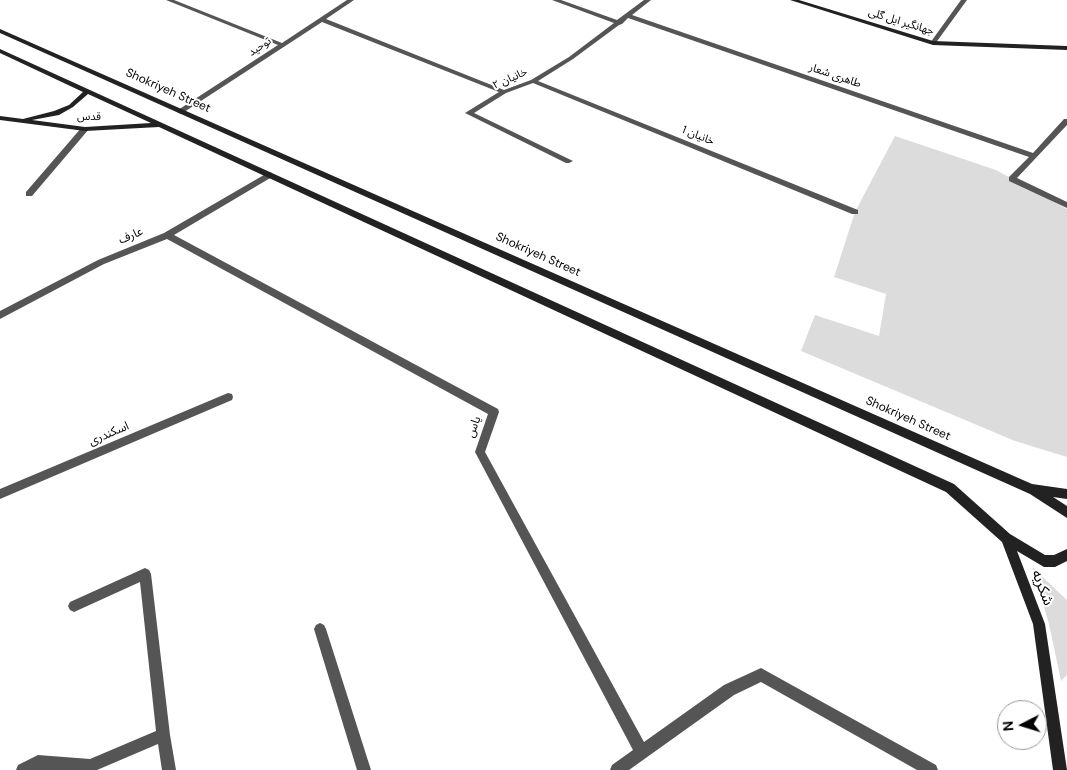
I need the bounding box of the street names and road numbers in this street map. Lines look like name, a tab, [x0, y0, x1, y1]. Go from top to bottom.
street label: جهانگیر ایل گلی	[867, 6, 935, 38]
street label: توحید	[246, 35, 274, 59]
street label: طاهری شعار	[807, 61, 863, 91]
street label: Shokriyeh Street	[123, 66, 213, 116]
street label: خانیان ۲	[491, 66, 529, 92]
street label: قدس	[77, 110, 101, 124]
street label: خانیان 1	[680, 124, 716, 148]
street label: عارف	[117, 224, 145, 248]
street label: Shokriyeh Street	[493, 230, 583, 280]
street label: Shokriyeh Street	[863, 394, 953, 444]
street label: یاس	[464, 414, 484, 440]
street label: اسکندری	[87, 419, 131, 449]
street label: شکریه	[1027, 568, 1057, 608]

